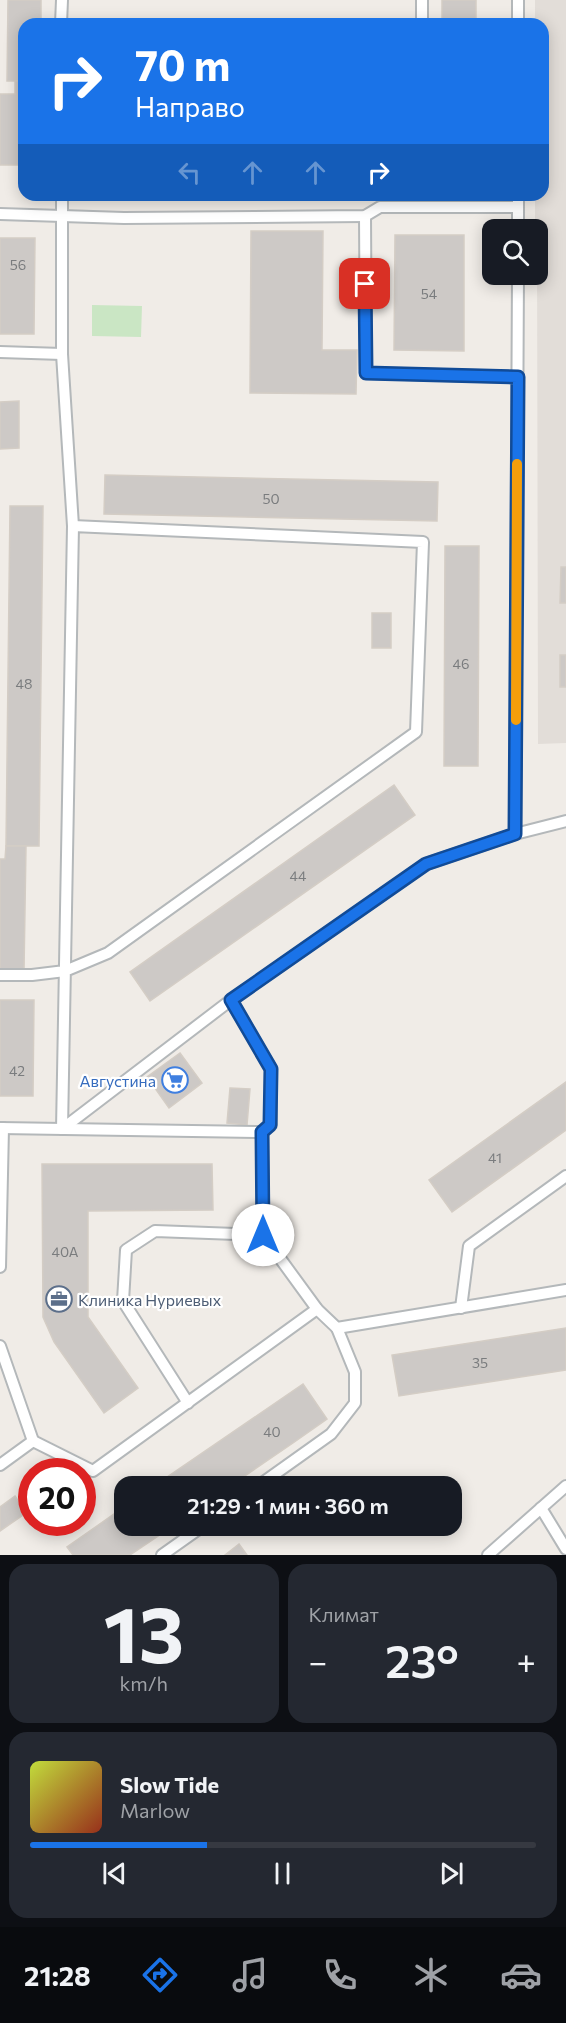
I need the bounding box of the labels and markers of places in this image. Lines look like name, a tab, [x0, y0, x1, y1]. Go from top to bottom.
pin	[339, 258, 390, 309]
supermarket icon: Августина	[160, 1065, 190, 1095]
place label: Августина	[79, 1071, 156, 1090]
office icon: Клиника Нуриевых	[44, 1284, 74, 1314]
place label: Клиника Нуриевых	[78, 1290, 222, 1309]

